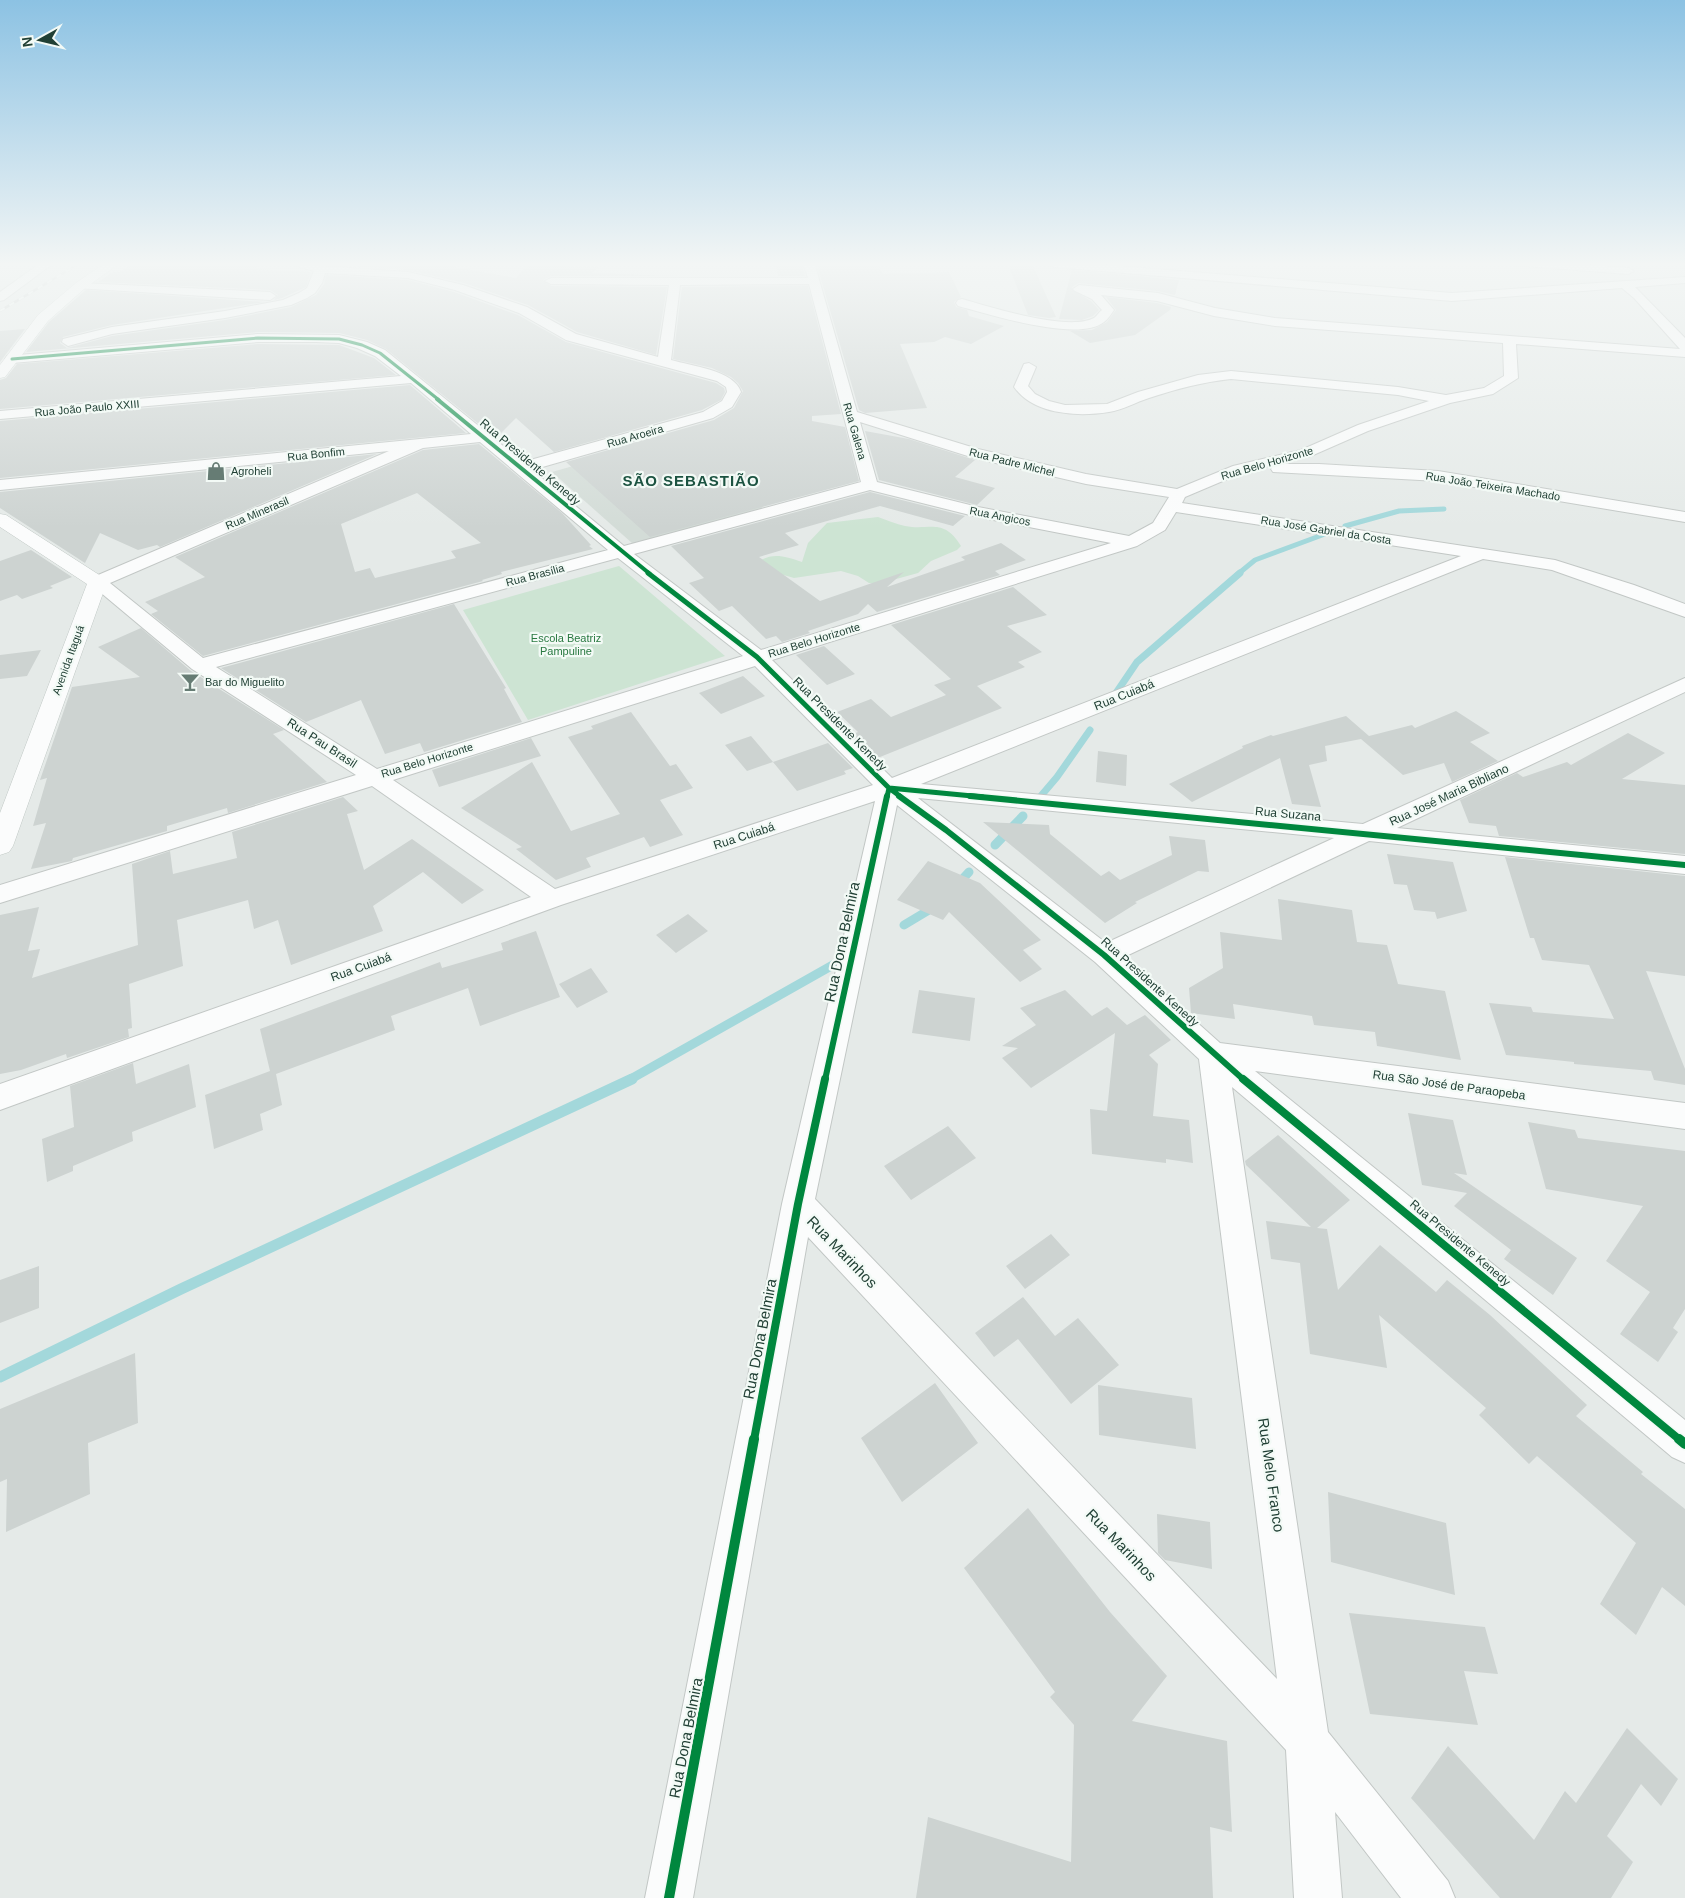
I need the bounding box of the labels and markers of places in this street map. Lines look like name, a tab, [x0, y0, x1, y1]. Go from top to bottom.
shop icon: Agroheli	[205, 460, 227, 482]
place label: Agroheli	[231, 465, 271, 477]
bar icon: Bar do Miguelito	[179, 671, 201, 693]
place label: Bar do Miguelito	[205, 676, 285, 688]

